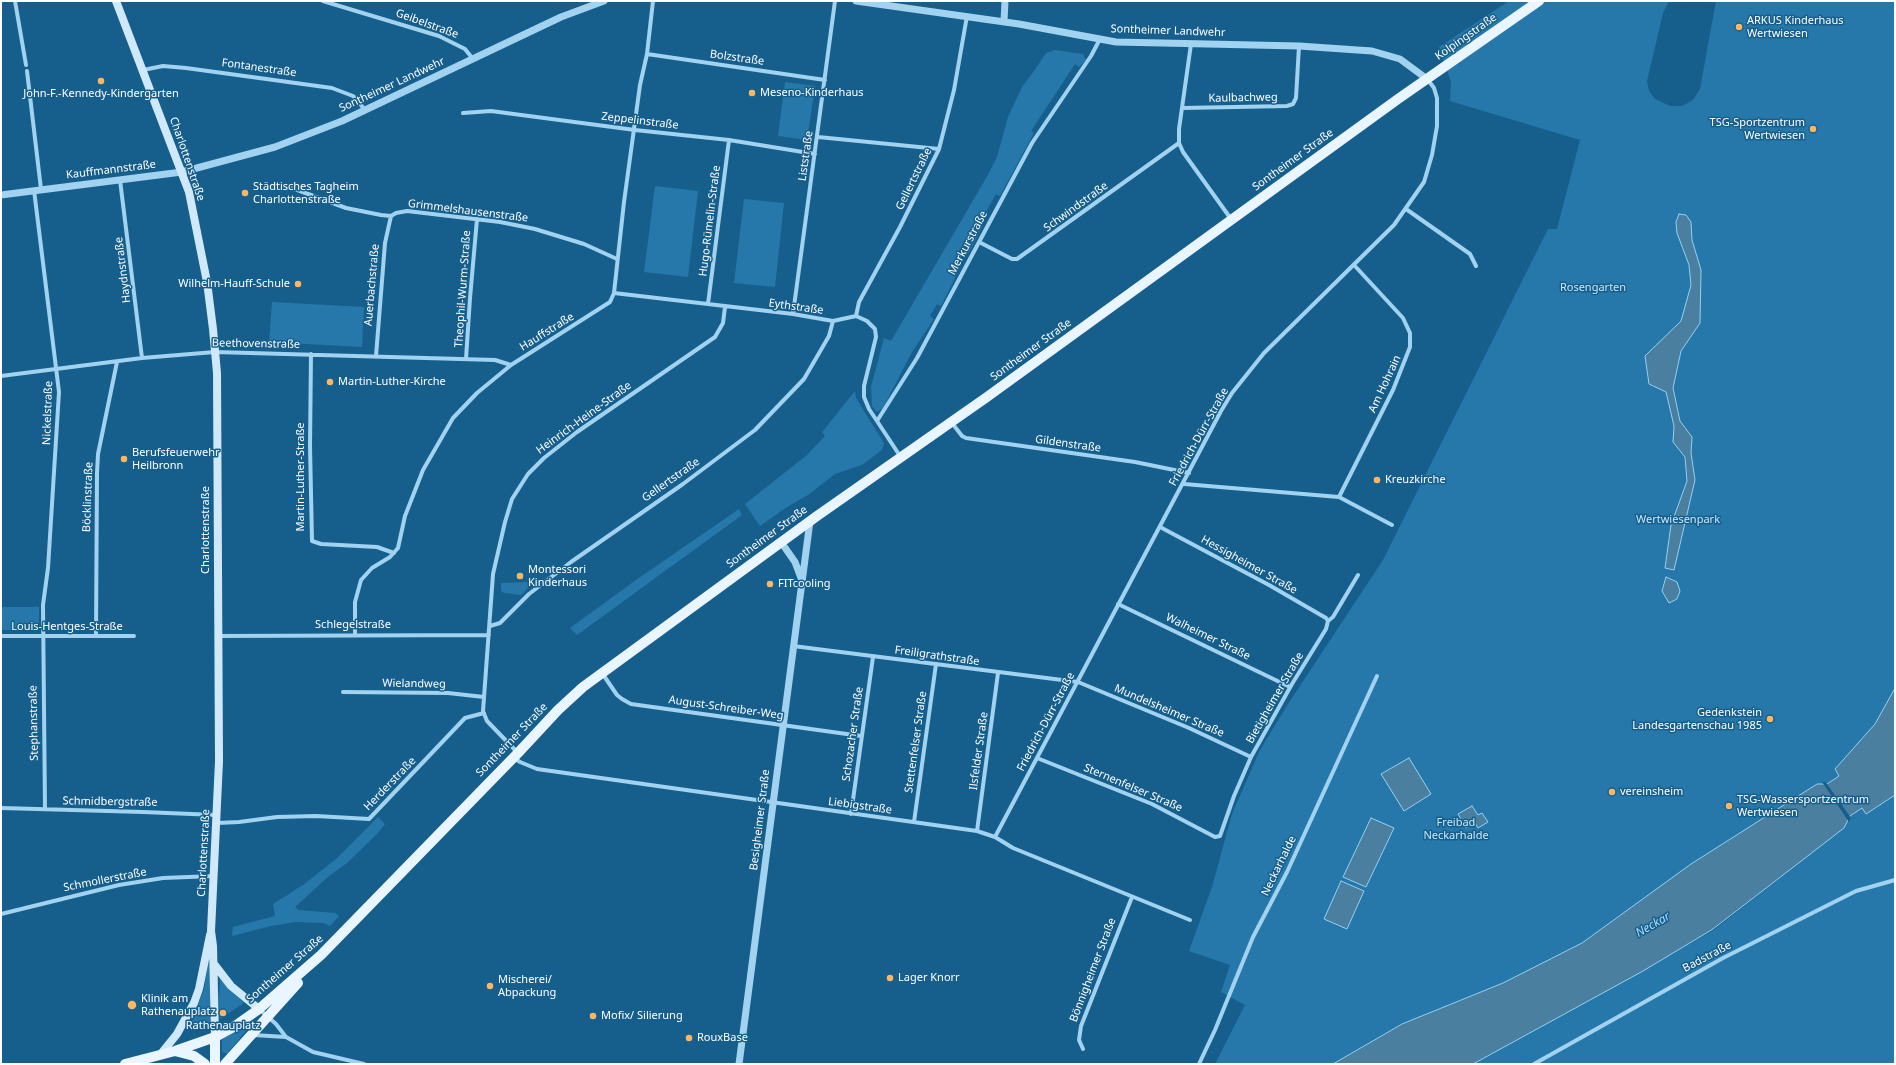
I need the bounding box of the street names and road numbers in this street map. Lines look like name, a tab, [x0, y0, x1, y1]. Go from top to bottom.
street label: Geibelstraße	[394, 7, 460, 41]
street label: Kolpingstraße	[1433, 11, 1499, 63]
street label: Sontheimer Landwehr	[1110, 22, 1226, 40]
street label: Bolzstraße	[709, 48, 765, 68]
street label: Sontheimer Landwehr	[337, 55, 447, 115]
street label: Fontanestraße	[221, 56, 297, 80]
street label: Kaulbachweg	[1208, 91, 1278, 105]
street label: Zeppelinstraße	[601, 110, 679, 132]
street label: Charlottenstraße	[166, 115, 208, 203]
street label: Sontheimer Straße	[1250, 126, 1336, 194]
street label: Liststraße	[796, 130, 816, 182]
street label: Gellertstraße	[893, 146, 935, 212]
street label: Kauffmannstraße	[65, 158, 157, 182]
street label: Hugo-Rümelin-Straße	[697, 165, 723, 277]
street label: Schwindstraße	[1041, 179, 1111, 235]
street label: Grimmelshausenstraße	[407, 197, 529, 225]
street label: Merkurstraße	[946, 209, 990, 277]
street label: Theophil-Wurm-Straße	[452, 230, 474, 348]
street label: Haydnstraße	[112, 236, 134, 304]
street label: Auerbachstraße	[362, 243, 382, 327]
street label: Eythstraße	[768, 297, 824, 317]
street label: Hauffstraße	[517, 310, 577, 354]
street label: Sontheimer Straße	[988, 316, 1074, 384]
street label: Beethovenstraße	[212, 337, 300, 351]
street label: Am Hohrain	[1366, 353, 1404, 415]
street label: Heinrich-Heine-Straße	[534, 379, 634, 457]
street label: Nickelstraße	[40, 381, 56, 445]
street label: Friedrich-Dürr-Straße	[1167, 386, 1231, 488]
street label: Martin-Luther-Straße	[294, 422, 308, 532]
street label: Gildenstraße	[1034, 433, 1102, 455]
street label: Gellertstraße	[640, 455, 702, 505]
street label: Böcklinstraße	[80, 462, 96, 532]
street label: Charlottenstraße	[199, 486, 213, 574]
street label: Sontheimer Straße	[724, 503, 810, 571]
street label: Hessigheimer Straße	[1199, 533, 1299, 597]
street label: Walheimer Straße	[1164, 611, 1252, 663]
street label: Schlegelstraße	[315, 618, 391, 632]
street label: Louis-Hentges-Straße	[11, 620, 123, 634]
street label: Freiligrathstraße	[894, 644, 980, 668]
street label: Bietigheimer Straße	[1243, 650, 1307, 746]
street label: Friedrich-Dürr-Straße	[1014, 670, 1078, 774]
street label: Wielandweg	[382, 677, 446, 691]
street label: Mundelsheimer Straße	[1112, 682, 1226, 740]
street label: Stephanstraße	[27, 685, 41, 761]
street label: Schozacher Straße	[840, 686, 866, 782]
street label: Stettenfelser Straße	[902, 690, 930, 794]
street label: August-Schreiber-Weg	[668, 693, 784, 723]
street label: Sontheimer Straße	[474, 701, 550, 779]
street label: Ilsfelder Straße	[967, 711, 991, 791]
street label: Herderstraße	[361, 755, 419, 813]
street label: Sternenfelser Straße	[1082, 761, 1184, 815]
street label: Besigheimer Straße	[747, 769, 773, 871]
street label: Schmidbergstraße	[62, 795, 158, 809]
street label: Liebigstraße	[827, 795, 893, 817]
street label: Charlottenstraße	[195, 809, 213, 897]
street label: Neckarhalde	[1259, 834, 1299, 898]
street label: Schmollerstraße	[62, 865, 148, 895]
street label: Bönnigheimer Straße	[1067, 916, 1119, 1024]
street label: Sontheimer Straße	[244, 932, 326, 1006]
street label: Badstraße	[1681, 939, 1733, 975]

